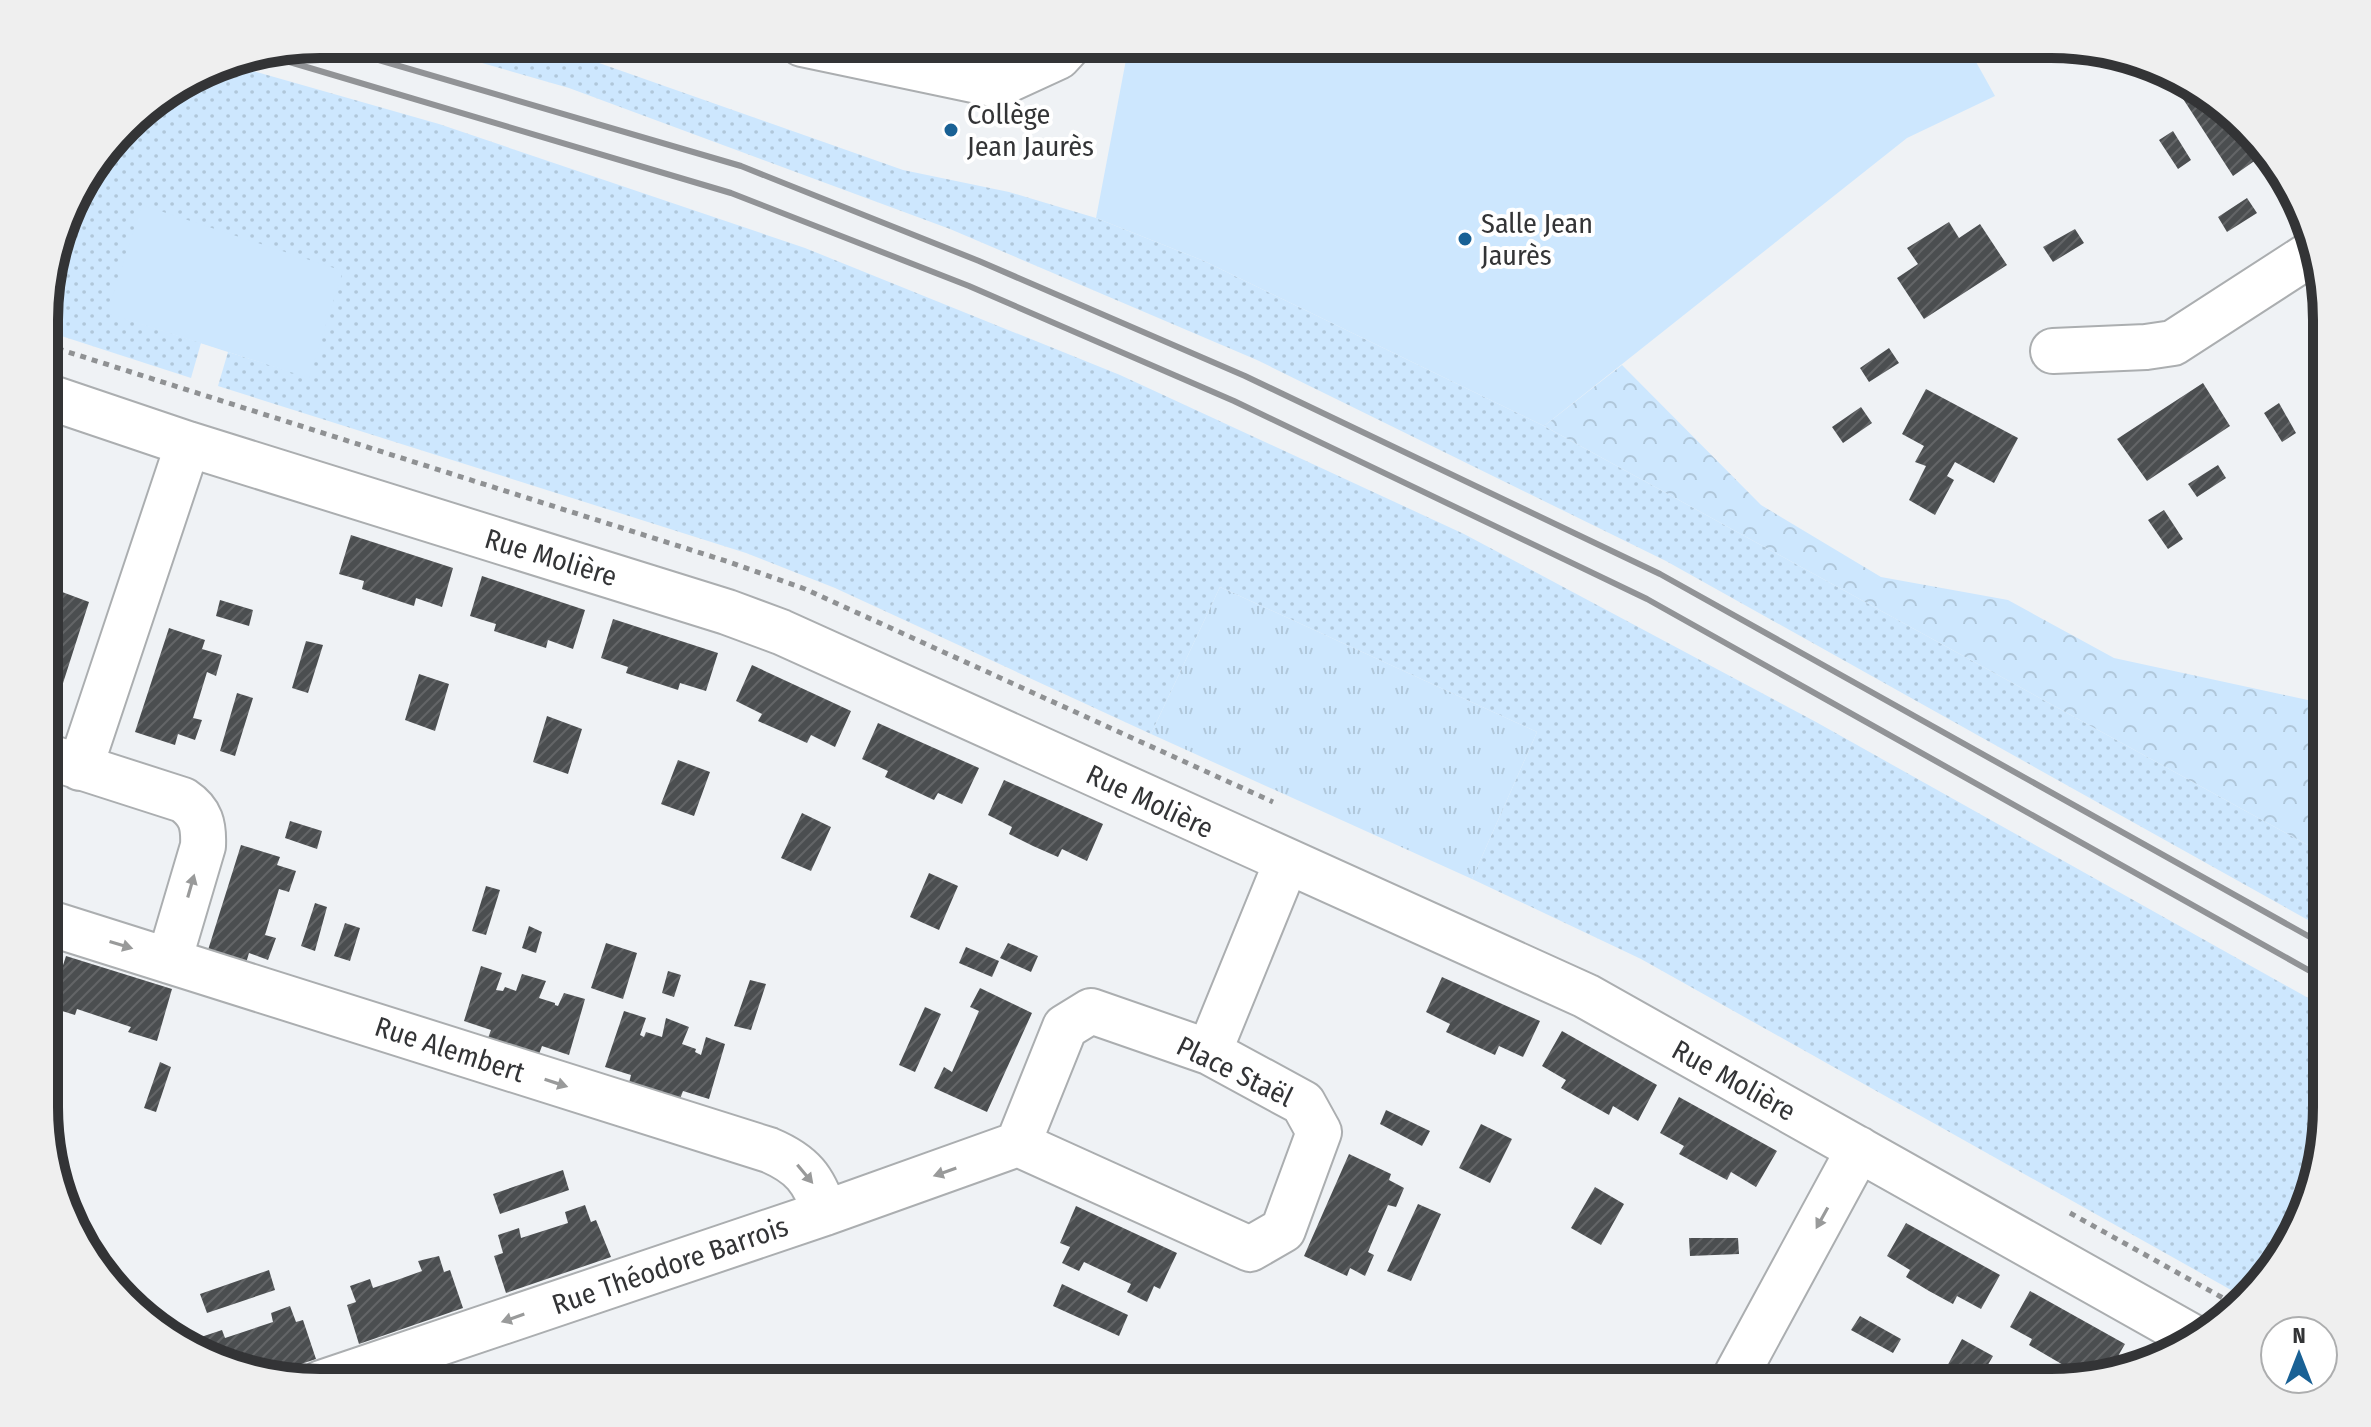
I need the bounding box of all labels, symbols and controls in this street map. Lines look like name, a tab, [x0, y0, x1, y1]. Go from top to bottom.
place label: Collège Jean Jaurès	[967, 98, 1094, 163]
marker: Collège Jean Jaurès	[942, 121, 960, 139]
place label: Salle Jean Jaurès	[1481, 207, 1593, 272]
marker: Salle Jean Jaurès	[1456, 230, 1474, 248]
street label: Rue Molière	[481, 522, 621, 593]
street label: Rue Molière	[1081, 758, 1218, 845]
one-way arrow	[185, 873, 198, 897]
one-way arrow	[109, 940, 133, 952]
street label: Rue Alembert	[371, 1010, 530, 1089]
street label: Place Staël	[1171, 1029, 1298, 1114]
street label: Rue Molière	[1666, 1033, 1801, 1128]
one-way arrow	[544, 1077, 568, 1089]
one-way arrow	[796, 1164, 813, 1184]
one-way arrow	[933, 1166, 957, 1178]
one-way arrow	[1815, 1206, 1828, 1229]
street label: Rue Théodore Barrois	[548, 1210, 792, 1321]
one-way arrow	[501, 1313, 525, 1325]
north arrow	[2259, 1315, 2339, 1395]
text: N	[2292, 1322, 2306, 1349]

